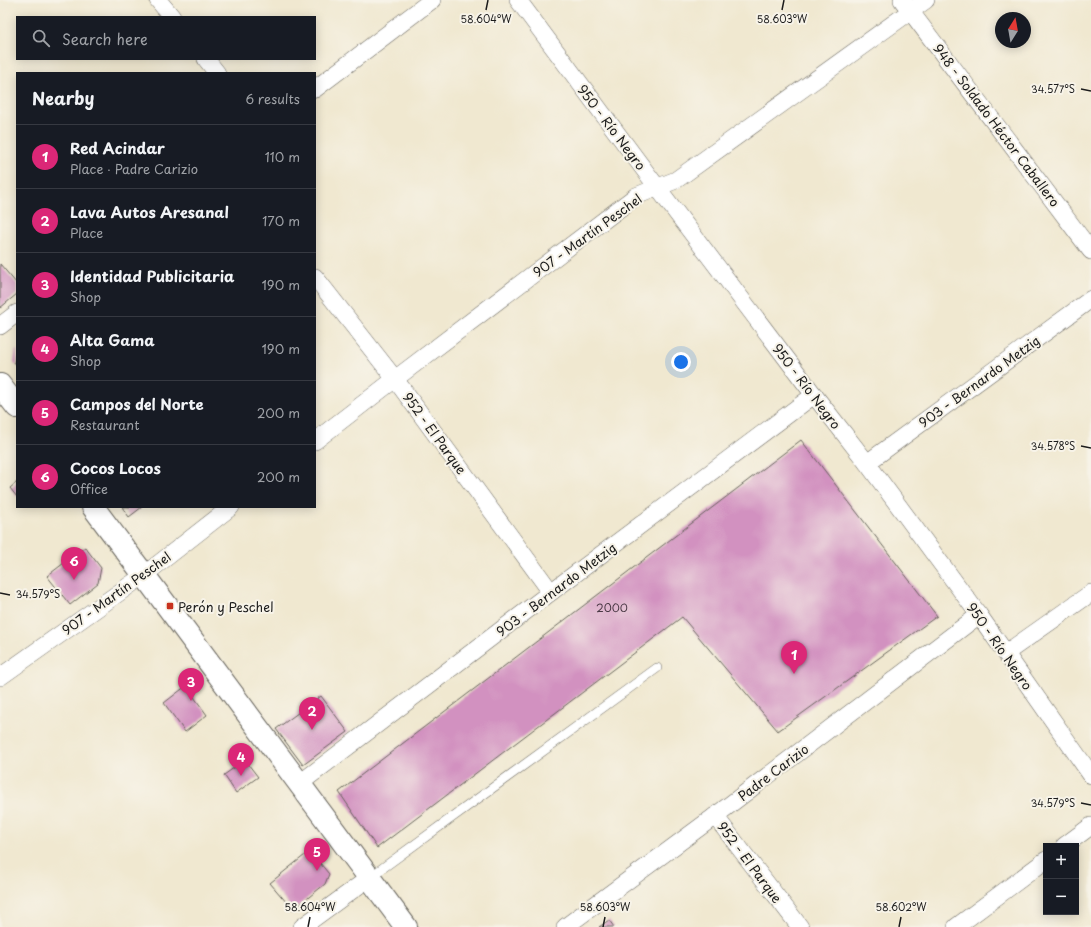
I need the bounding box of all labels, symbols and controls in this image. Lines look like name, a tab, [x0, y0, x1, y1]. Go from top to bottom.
text: 58.604°W	[461, 11, 512, 26]
text: 58.603°W	[757, 11, 808, 26]
north arrow	[995, 12, 1031, 48]
search box	[16, 16, 316, 60]
icon: search	[30, 27, 52, 49]
text: Search here	[62, 27, 148, 50]
street label: 948 - Soldado Héctor Caballero	[929, 40, 1065, 210]
street label: 950 - Río Negro	[573, 80, 651, 174]
text: 34.577°S	[1031, 81, 1075, 96]
text: Nearby	[32, 85, 94, 111]
text: 6 results	[245, 89, 300, 108]
text: Red Acindar	[70, 136, 165, 159]
text: 1	[42, 147, 48, 166]
text: 110 m	[265, 147, 300, 166]
text: Place · Padre Carizio	[70, 159, 198, 178]
street label: 907 - Martín Peschel	[529, 189, 645, 281]
text: Lava Autos Aresanal	[70, 200, 229, 223]
text: 2	[40, 211, 50, 230]
text: 170 m	[262, 211, 300, 230]
text: Place	[70, 223, 103, 242]
text: Identidad Publicitaria	[70, 264, 235, 287]
text: 3	[41, 275, 49, 294]
text: 190 m	[261, 275, 300, 294]
text: Shop	[70, 287, 101, 306]
text: Alta Gama	[70, 328, 155, 351]
street label: 903 - Bernardo Metzig	[914, 330, 1044, 432]
text: 4	[41, 339, 49, 358]
text: 190 m	[261, 339, 300, 358]
street label: 950 - Río Negro	[768, 339, 846, 433]
text: Shop	[70, 351, 101, 370]
your location	[671, 352, 691, 372]
street label: 952 - El Parque	[399, 388, 471, 478]
text: Campos del Norte	[70, 392, 204, 415]
text: 5	[41, 403, 49, 422]
text: 200 m	[257, 403, 300, 422]
text: Restaurant	[70, 415, 140, 434]
text: 34.578°S	[1031, 438, 1075, 453]
text: Cocos Locos	[70, 456, 161, 479]
text: 6	[40, 467, 50, 486]
text: 200 m	[257, 467, 300, 486]
text: Office	[70, 479, 108, 498]
street label: 903 - Bernardo Metzig	[492, 538, 620, 640]
street label: 907 - Martín Peschel	[58, 547, 174, 639]
pin: 6	[61, 547, 87, 580]
text: 34.579°S	[16, 586, 60, 601]
place label: Perón y Peschel	[178, 597, 274, 616]
street label: 950 - Río Negro	[963, 598, 1037, 694]
house number: 2000	[596, 599, 628, 616]
marker: Perón y Peschel	[165, 601, 175, 611]
pin: 1	[781, 641, 807, 674]
pin: 3	[178, 668, 204, 701]
pin: 2	[299, 697, 325, 730]
street label: Padre Carizio	[734, 739, 812, 805]
pin: 4	[228, 743, 254, 776]
text: 34.579°S	[1031, 795, 1075, 810]
street label: 952 - El Parque	[713, 818, 787, 906]
pin: 5	[304, 838, 330, 871]
map controls	[1043, 843, 1079, 915]
button: +	[1043, 843, 1079, 879]
button: −	[1043, 879, 1079, 915]
text: 58.604°W	[285, 899, 336, 914]
text: 58.603°W	[580, 899, 631, 914]
text: 58.602°W	[876, 899, 927, 914]

